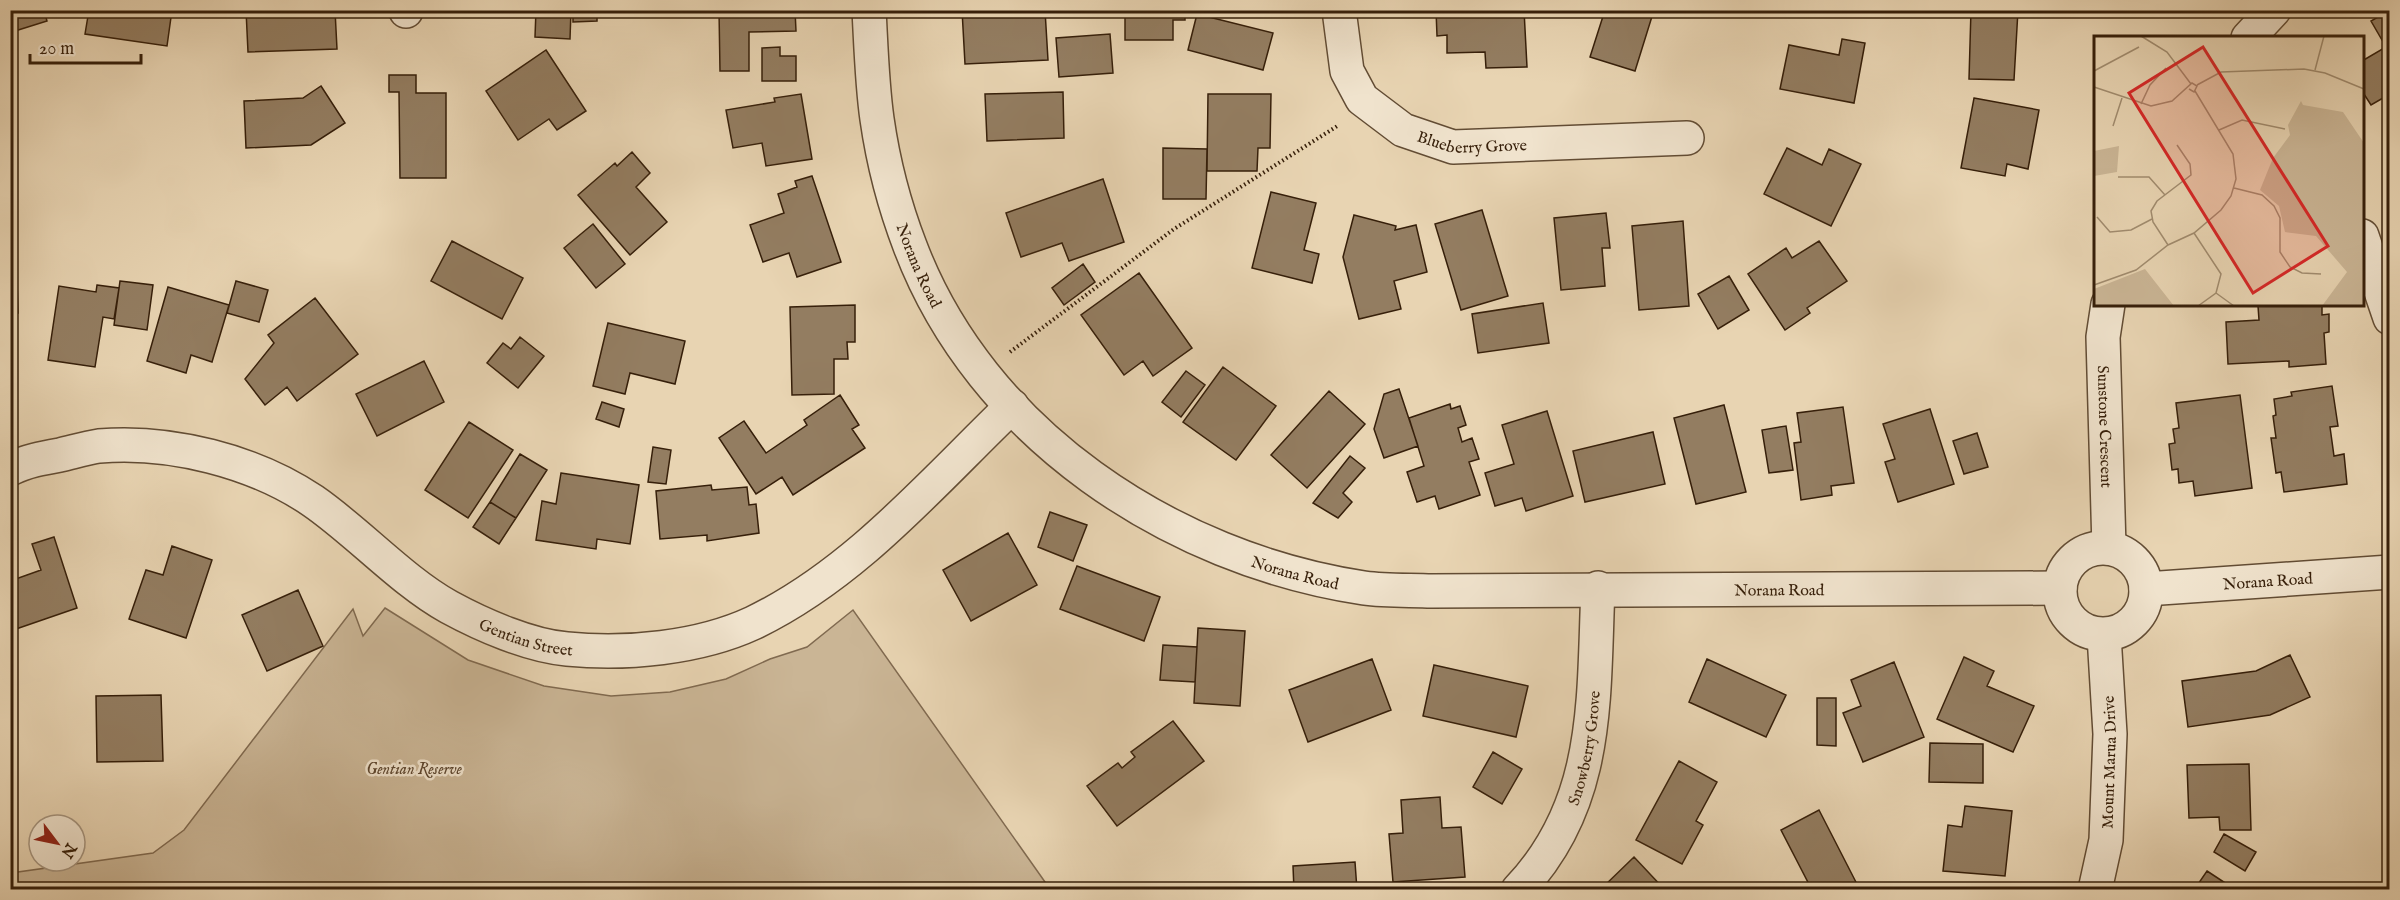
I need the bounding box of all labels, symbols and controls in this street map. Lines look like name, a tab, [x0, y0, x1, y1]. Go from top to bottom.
scale bar	[30, 27, 141, 65]
inset map	[2094, 36, 2364, 306]
text: 20 m	[39, 38, 74, 61]
street label: Blueberry Grove	[1414, 128, 1527, 159]
street label: Norana Road	[891, 221, 945, 312]
street label: Sunstone Crescent	[2092, 365, 2115, 489]
street label: Norana Road	[1248, 553, 1341, 596]
street label: Norana Road	[2222, 569, 2314, 596]
street label: Norana Road	[1734, 581, 1825, 602]
street label: Gentian Street	[475, 615, 574, 662]
street label: Snowberry Grove	[1565, 690, 1606, 808]
street label: Mount Marua Drive	[2098, 695, 2122, 829]
park label: Gentian Reserve	[366, 760, 462, 780]
north arrow	[27, 813, 87, 873]
text: N	[56, 838, 81, 861]

